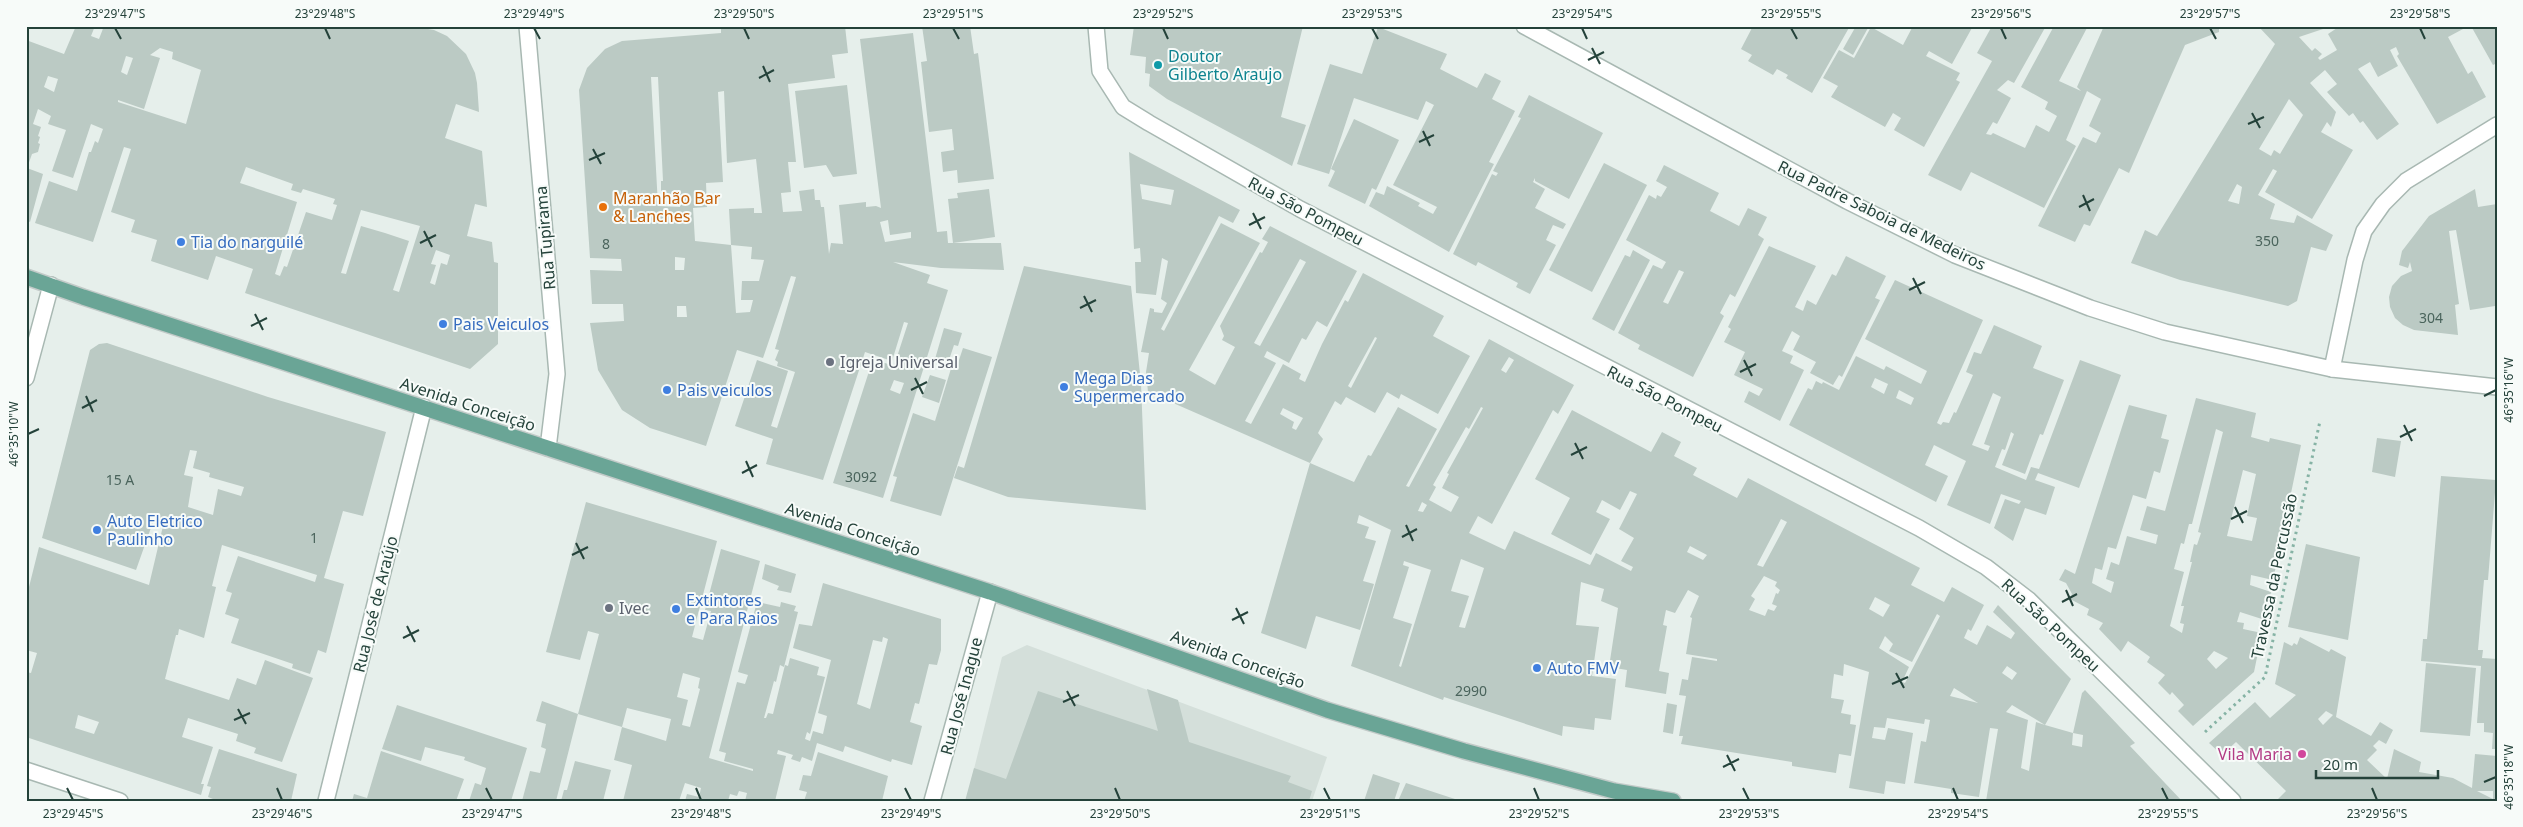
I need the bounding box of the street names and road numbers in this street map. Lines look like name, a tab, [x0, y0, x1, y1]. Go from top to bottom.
street label: Rua Padre Saboia de Medeiros	[1774, 155, 1990, 275]
street label: Rua São Pompeu	[1244, 171, 1368, 251]
street label: Rua Tupirama	[530, 185, 560, 291]
street label: Rua São Pompeu	[1603, 360, 1727, 438]
street label: Avenida Conceição	[397, 372, 539, 436]
street label: Travessa da Percussão	[2246, 491, 2302, 661]
street label: Avenida Conceição	[782, 497, 924, 561]
street label: Rua José de Araújo	[347, 533, 403, 675]
street label: Rua São Pompeu	[1997, 573, 2105, 677]
street label: Avenida Conceição	[1168, 625, 1308, 693]
street label: Rua José Inague	[935, 635, 987, 757]

